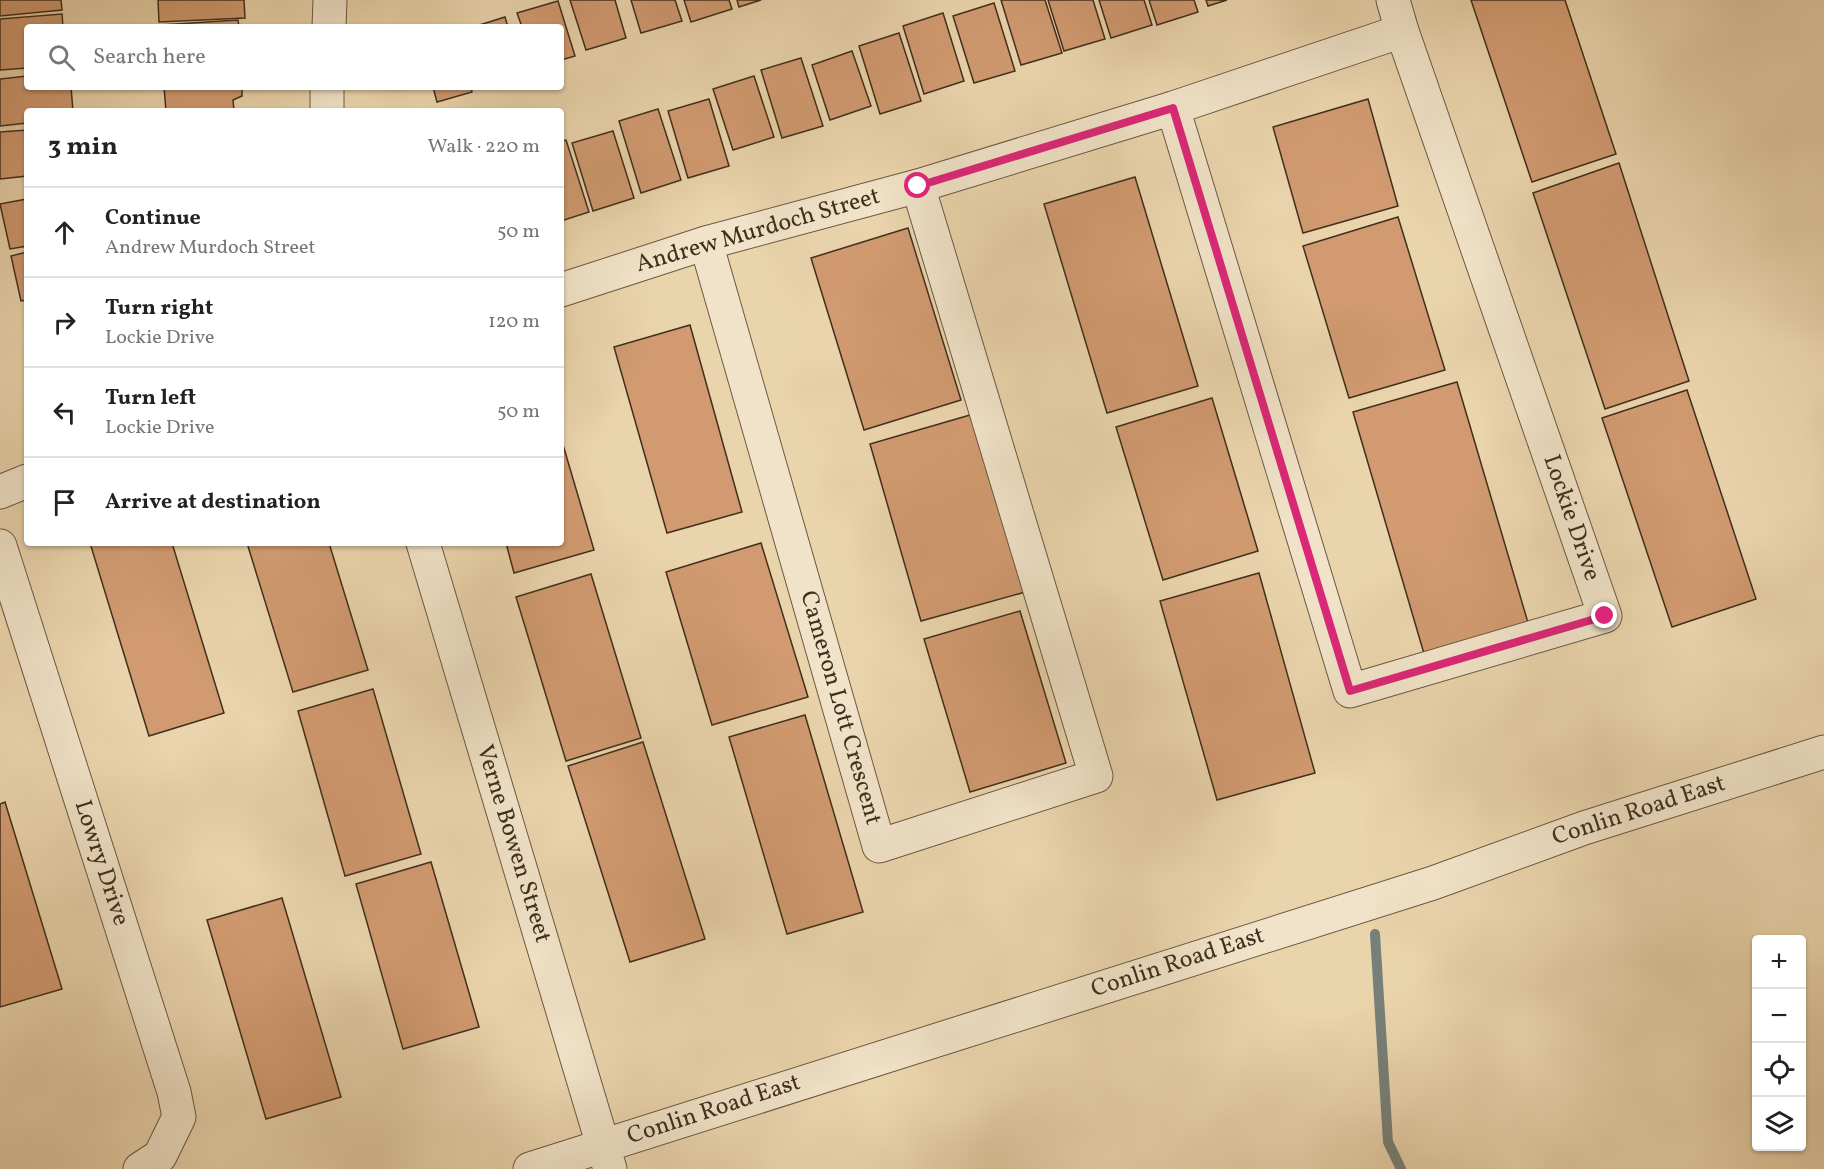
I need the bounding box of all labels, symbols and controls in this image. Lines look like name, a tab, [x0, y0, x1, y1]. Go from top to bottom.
search box	[24, 24, 564, 90]
icon: search	[45, 41, 78, 74]
text: Search here	[93, 42, 206, 73]
text: 3 min	[48, 129, 118, 165]
text: Walk · 220 m	[428, 133, 540, 161]
route start	[904, 172, 930, 198]
street label: Andrew Murdoch Street	[632, 180, 884, 282]
text: Continue	[105, 203, 201, 234]
icon: ahead	[48, 216, 81, 249]
text: 50 m	[497, 218, 540, 246]
text: Andrew Murdoch Street	[105, 234, 315, 262]
text: Turn right	[105, 293, 213, 324]
icon: right	[48, 306, 81, 339]
text: 120 m	[488, 308, 540, 336]
text: Lockie Drive	[105, 324, 215, 352]
text: Turn left	[105, 383, 196, 414]
icon: left	[48, 396, 81, 429]
text: 50 m	[497, 398, 540, 426]
text: Lockie Drive	[105, 414, 215, 442]
street label: Lockie Drive	[1534, 450, 1608, 586]
icon: arrive	[48, 486, 81, 519]
text: Arrive at destination	[105, 487, 321, 518]
street label: Cameron Lott Crescent	[790, 587, 890, 829]
route end	[1591, 602, 1617, 628]
street label: Verne Bowen Street	[467, 741, 559, 947]
street label: Conlin Road East	[1548, 767, 1730, 855]
street label: Lowry Drive	[65, 796, 137, 930]
street label: Conlin Road East	[1087, 919, 1269, 1007]
map controls	[1752, 935, 1806, 1151]
button: +	[1752, 935, 1806, 989]
button: −	[1752, 989, 1806, 1043]
button: locate	[1752, 1043, 1806, 1097]
street label: Conlin Road East	[623, 1066, 805, 1154]
button: layers	[1752, 1097, 1806, 1151]

